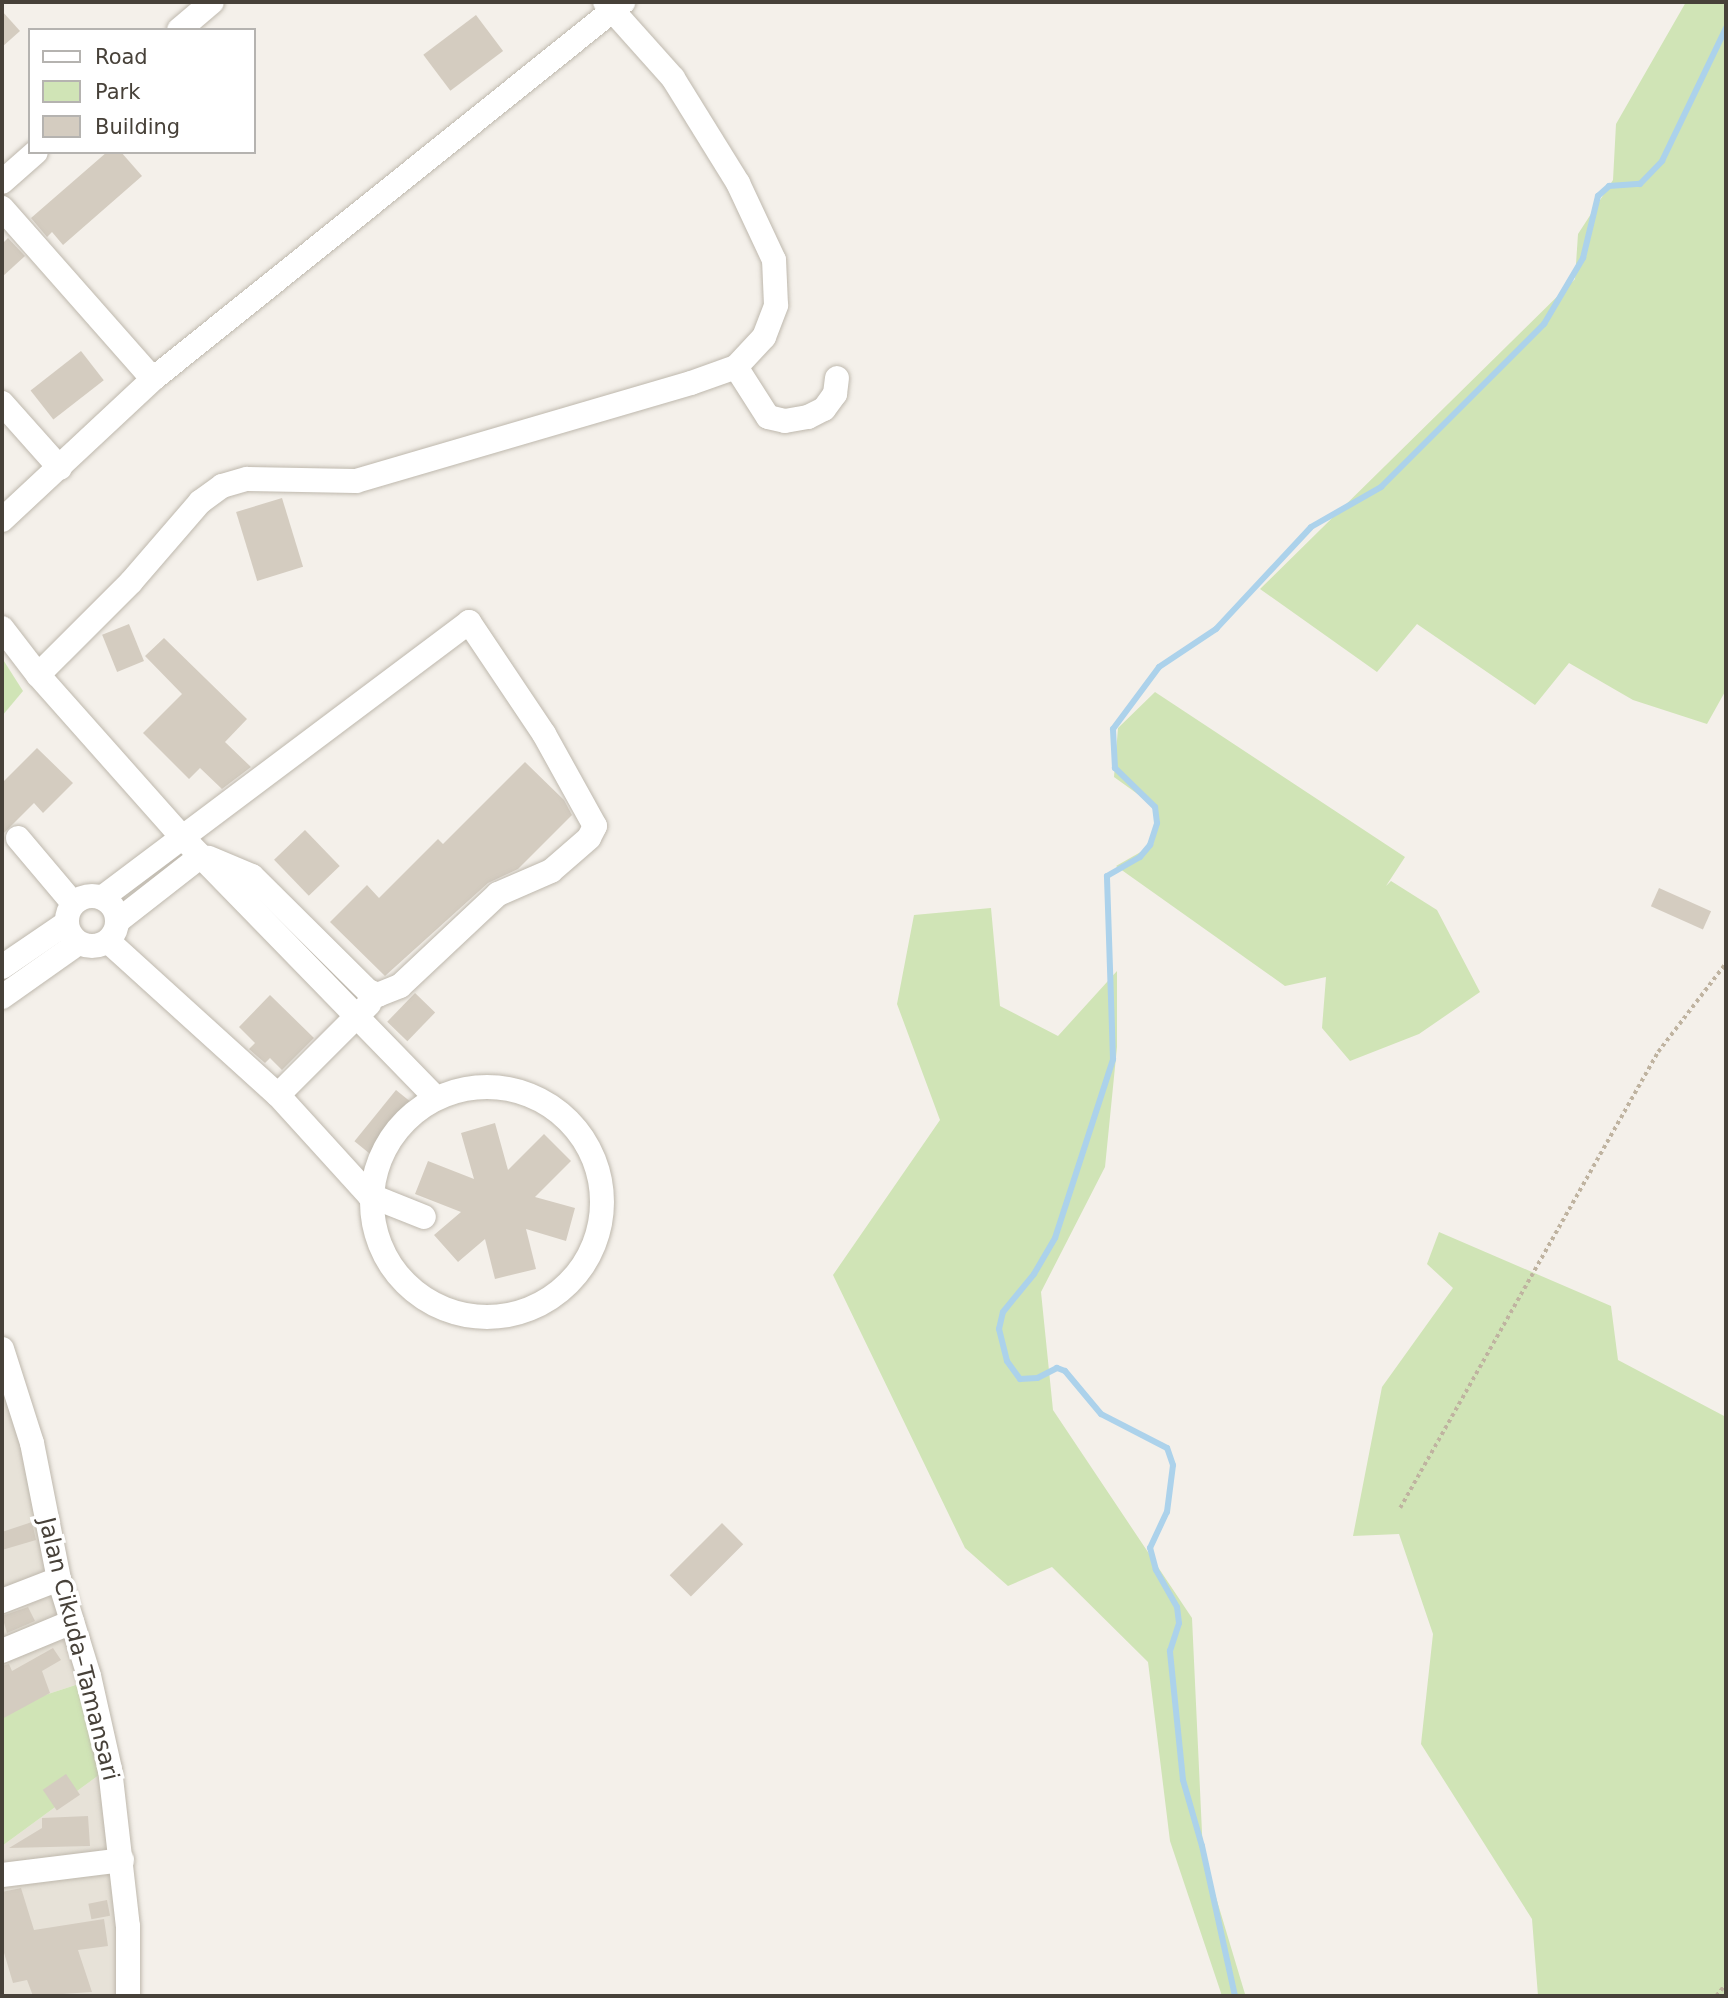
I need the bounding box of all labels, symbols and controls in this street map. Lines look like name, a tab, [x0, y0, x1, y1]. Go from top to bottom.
legend	[28, 28, 256, 154]
text: Road	[95, 45, 148, 69]
text: Park	[95, 80, 140, 104]
text: Building	[95, 115, 180, 139]
street label: Jalan Cikuda–Tamansari	[33, 1514, 125, 1784]

